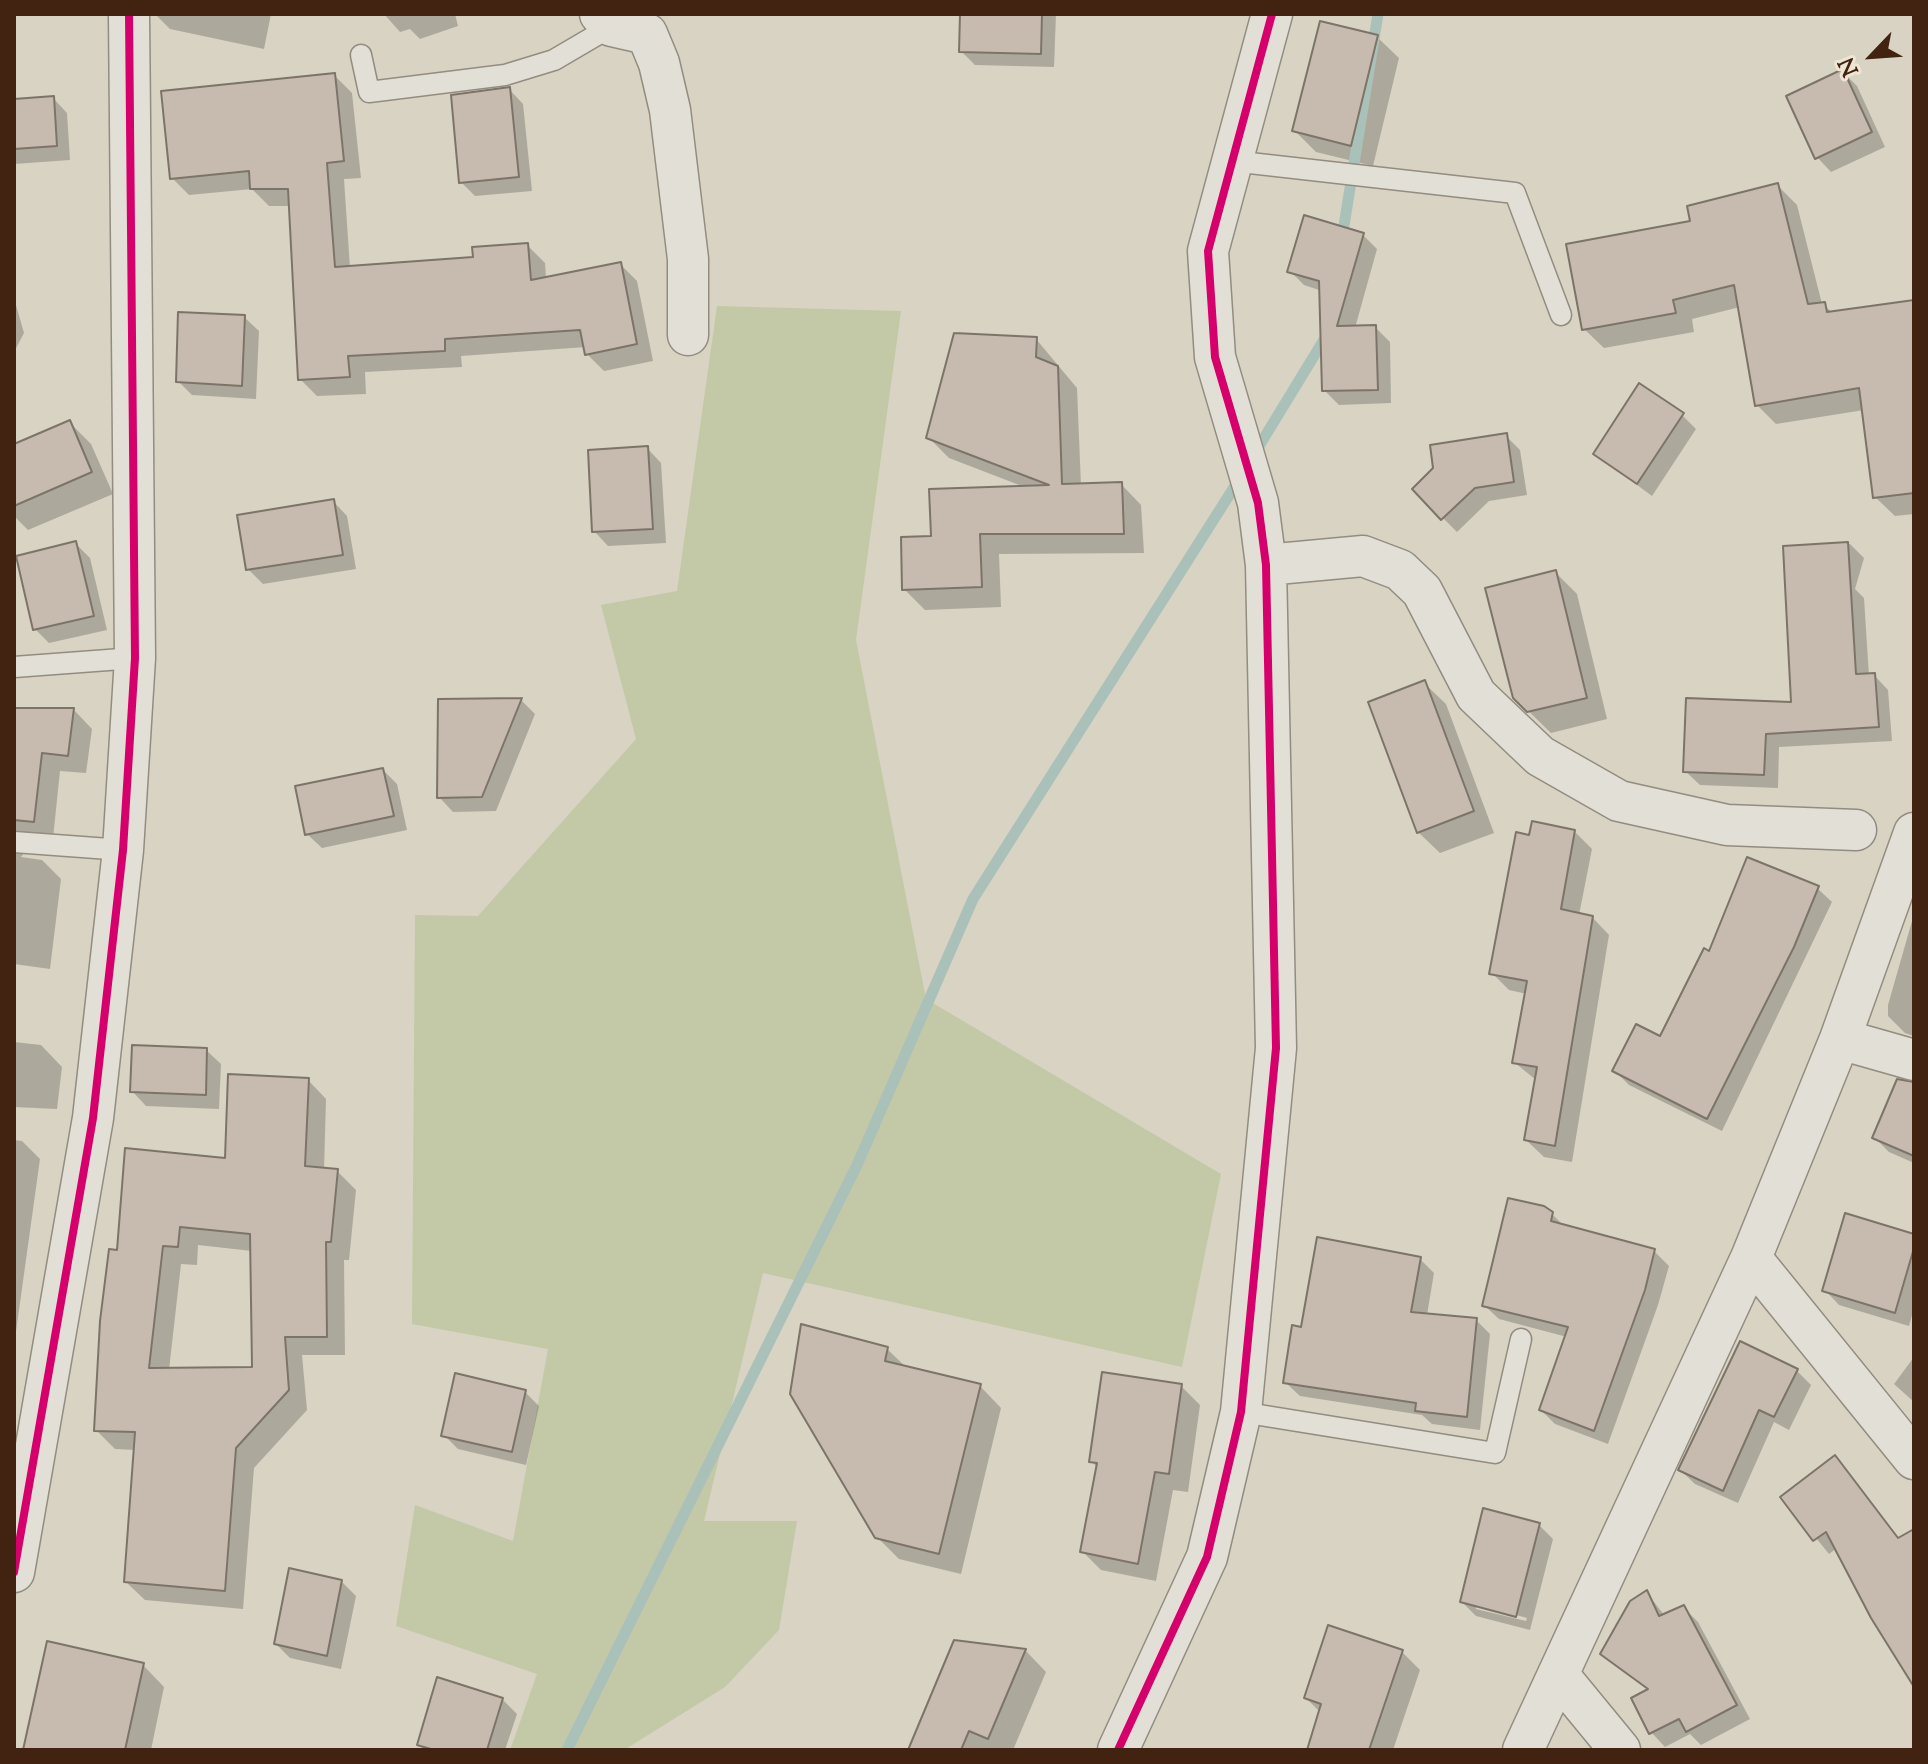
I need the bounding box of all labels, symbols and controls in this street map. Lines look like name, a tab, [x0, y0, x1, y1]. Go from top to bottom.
north arrow	[1832, 16, 1912, 96]
text: N	[1832, 51, 1868, 81]

